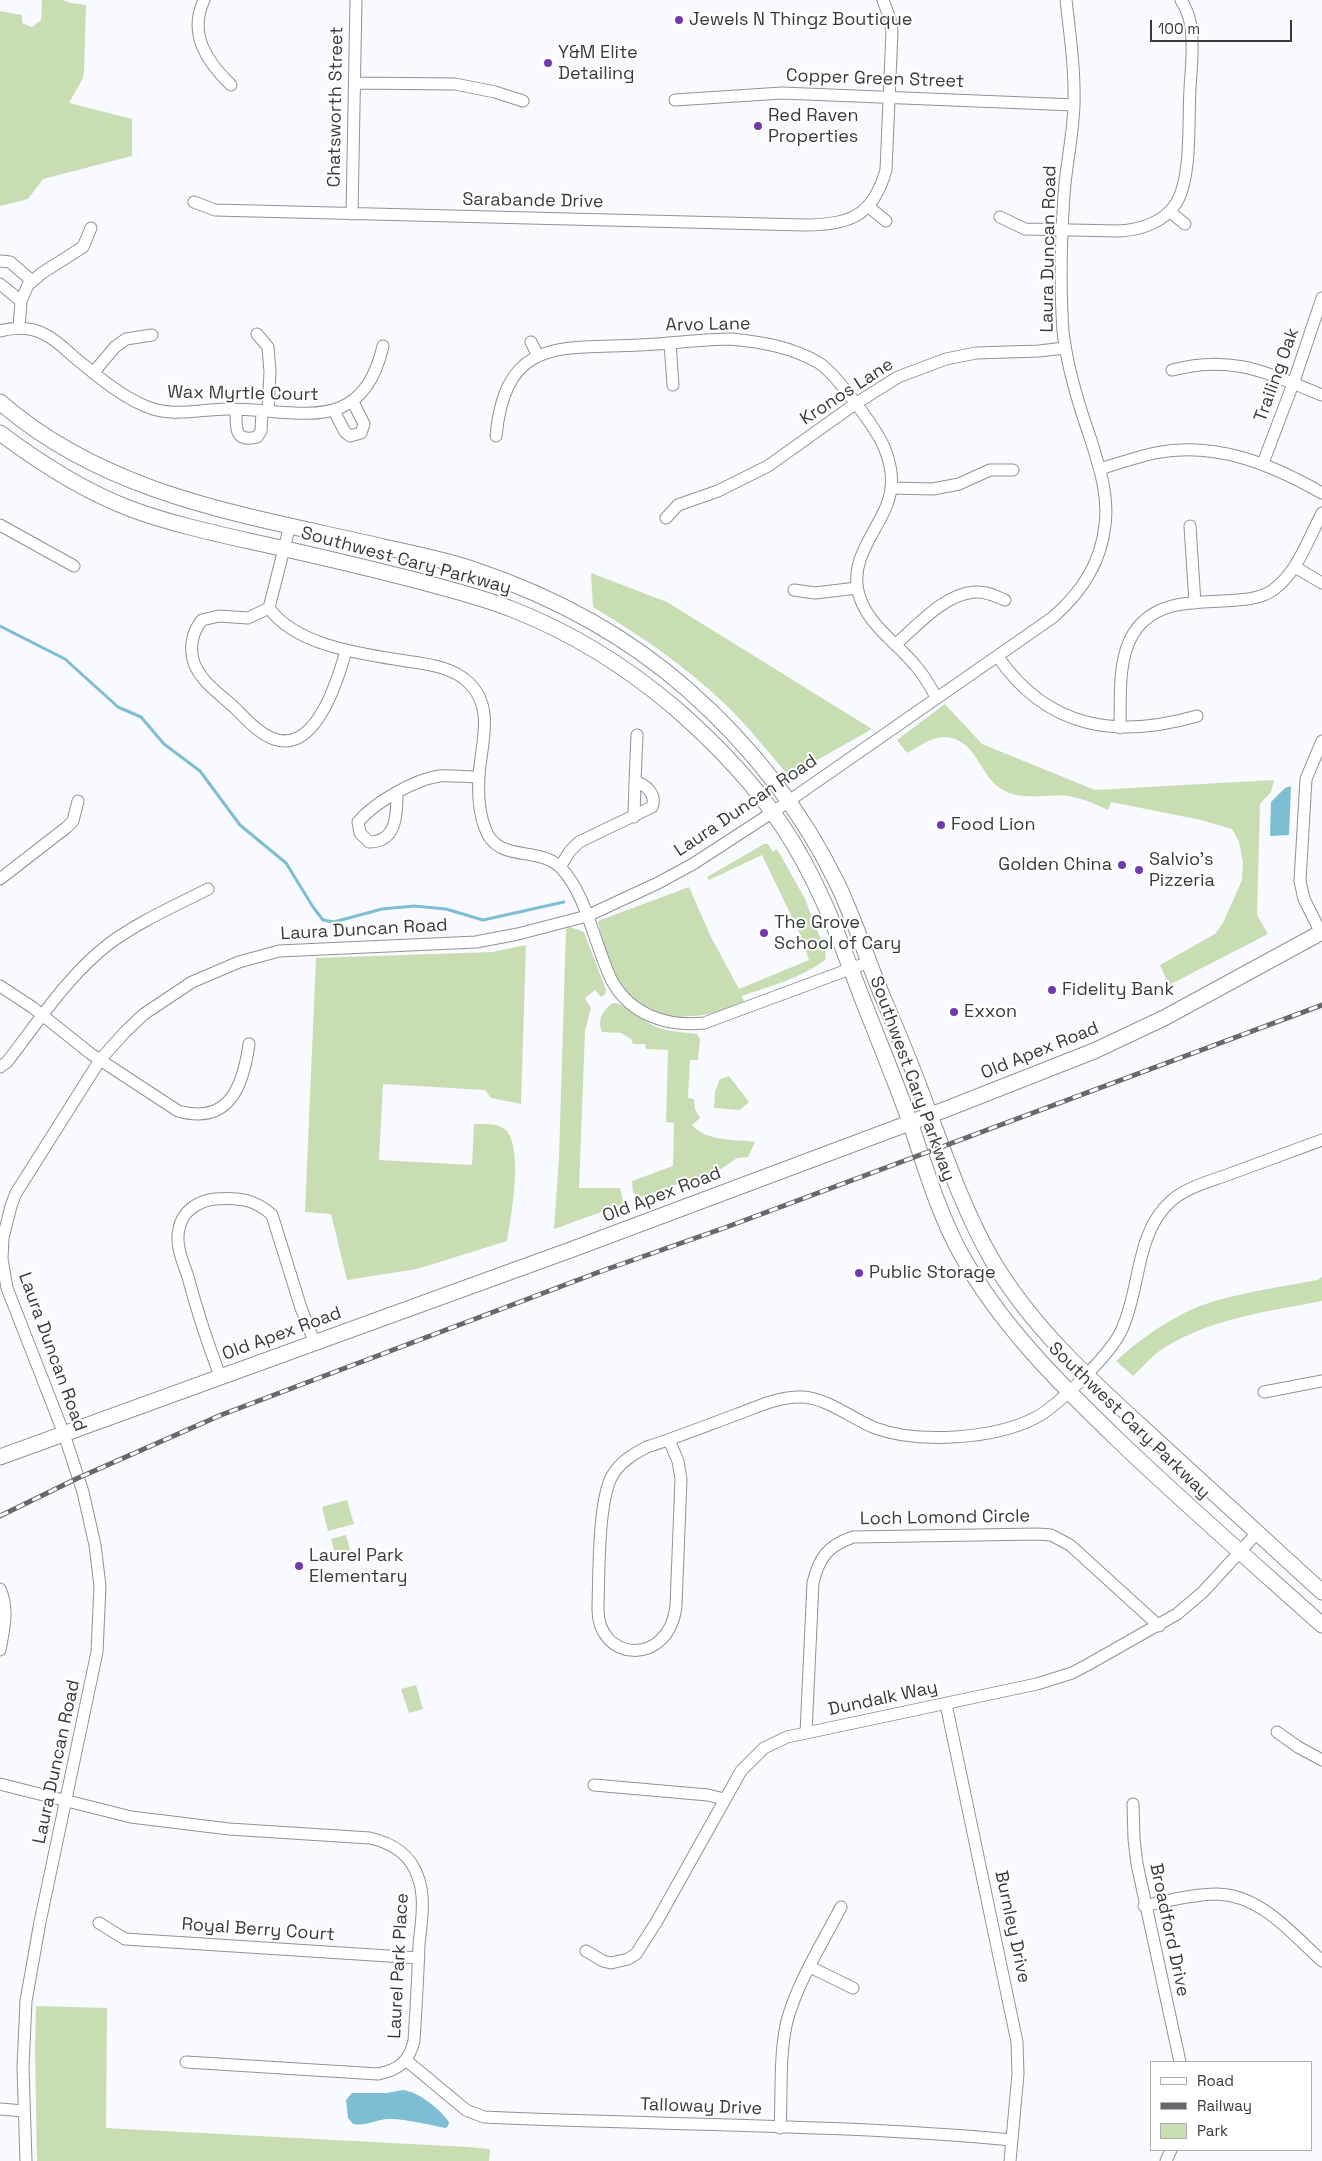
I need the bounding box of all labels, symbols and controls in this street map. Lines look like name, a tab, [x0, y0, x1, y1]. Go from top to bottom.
place label: Jewels N Thingz Boutique	[689, 9, 912, 31]
scale bar	[1152, 10, 1294, 42]
marker: Jewels N Thingz Boutique	[673, 14, 685, 26]
text: 100 m	[1158, 19, 1200, 38]
street label: Chatsworth Street	[324, 26, 348, 188]
place label: Y&M Elite Detailing	[558, 42, 638, 84]
marker: Y&M Elite Detailing	[542, 57, 554, 69]
street label: Copper Green Street	[786, 65, 964, 93]
place label: Red Raven Properties	[768, 105, 858, 148]
marker: Red Raven Properties	[752, 120, 764, 132]
street label: Laura Duncan Road	[1037, 165, 1061, 333]
street label: Sarabande Drive	[462, 189, 604, 213]
street label: Arvo Lane	[665, 313, 751, 337]
street label: Trailing Oak	[1250, 325, 1304, 425]
street label: Kronos Lane	[796, 354, 898, 430]
street label: Wax Myrtle Court	[167, 382, 319, 406]
street label: Southwest Cary Parkway	[299, 523, 513, 599]
street label: Laura Duncan Road	[671, 750, 821, 862]
place label: Food Lion	[951, 814, 1035, 836]
marker: Food Lion	[935, 819, 947, 831]
place label: Salvio’s Pizzeria	[1149, 849, 1215, 892]
place label: Golden China	[998, 854, 1112, 876]
marker: Golden China	[1116, 859, 1128, 871]
marker: Salvio’s Pizzeria	[1133, 864, 1145, 876]
place label: The Grove School of Cary	[774, 912, 901, 954]
street label: Laura Duncan Road	[280, 915, 448, 945]
marker: The Grove School of Cary	[758, 927, 770, 939]
street label: Southwest Cary Parkway	[865, 974, 959, 1184]
place label: Fidelity Bank	[1062, 979, 1174, 1001]
marker: Fidelity Bank	[1046, 984, 1058, 996]
place label: Exxon	[964, 1001, 1017, 1023]
marker: Exxon	[948, 1006, 960, 1018]
street label: Old Apex Road	[978, 1018, 1102, 1084]
street label: Old Apex Road	[600, 1162, 724, 1228]
place label: Public Storage	[869, 1262, 996, 1284]
marker: Public Storage	[853, 1267, 865, 1279]
street label: Laura Duncan Road	[13, 1270, 91, 1434]
street label: Old Apex Road	[220, 1302, 344, 1366]
street label: Southwest Cary Parkway	[1044, 1338, 1214, 1504]
street label: Loch Lomond Circle	[860, 1506, 1030, 1530]
place label: Laurel Park Elementary	[309, 1545, 407, 1588]
marker: Laurel Park Elementary	[293, 1560, 305, 1572]
street label: Dundalk Way	[826, 1677, 940, 1721]
street label: Laura Duncan Road	[29, 1678, 85, 1846]
street label: Broadford Drive	[1144, 1861, 1194, 1999]
street label: Burnley Drive	[990, 1869, 1034, 1985]
street label: Laurel Park Place	[384, 1893, 414, 2039]
street label: Royal Berry Court	[181, 1914, 335, 1946]
legend	[1150, 2061, 1312, 2151]
text: Road	[1197, 2071, 1234, 2090]
street label: Talloway Drive	[640, 2094, 762, 2120]
text: Railway	[1197, 2096, 1252, 2115]
text: Park	[1197, 2121, 1228, 2140]

